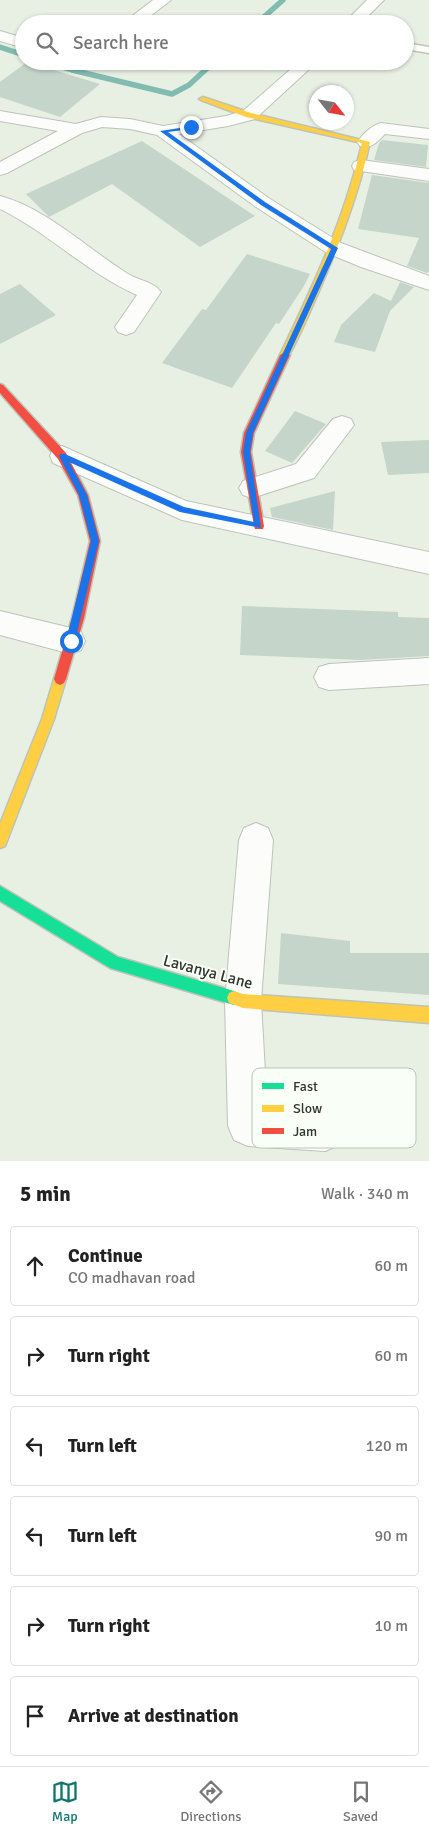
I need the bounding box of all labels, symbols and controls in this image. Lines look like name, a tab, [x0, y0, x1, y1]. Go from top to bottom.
search box	[15, 15, 414, 70]
icon: search	[33, 29, 61, 57]
text: Search here	[73, 31, 169, 55]
north arrow	[309, 85, 354, 130]
route end	[180, 116, 203, 139]
route start	[60, 630, 83, 653]
street label: Lavanya Lane	[161, 950, 255, 994]
legend	[252, 1068, 416, 1148]
text: Fast	[293, 1078, 318, 1095]
text: Slow	[293, 1100, 322, 1117]
text: Jam	[293, 1123, 317, 1140]
text: 5 min	[20, 1181, 71, 1207]
text: Walk · 340 m	[321, 1184, 409, 1204]
text: Continue	[68, 1244, 143, 1268]
icon: ahead	[21, 1252, 49, 1280]
text: 60 m	[374, 1256, 408, 1276]
text: CO madhavan road	[68, 1268, 196, 1288]
icon: right	[21, 1342, 49, 1370]
text: Turn right	[68, 1344, 150, 1368]
text: 60 m	[374, 1346, 408, 1366]
icon: left	[21, 1432, 49, 1460]
text: Turn left	[68, 1434, 137, 1458]
text: 120 m	[366, 1436, 408, 1456]
icon: left	[21, 1522, 49, 1550]
text: Turn left	[68, 1524, 137, 1548]
text: 90 m	[374, 1526, 408, 1546]
icon: right	[21, 1612, 49, 1640]
text: Turn right	[68, 1614, 150, 1638]
text: 10 m	[374, 1616, 408, 1636]
icon: arrive	[21, 1702, 49, 1730]
text: Arrive at destination	[68, 1704, 239, 1728]
tab: Map	[51, 1778, 79, 1825]
tab: Directions	[180, 1778, 241, 1825]
tab: Saved	[343, 1778, 378, 1825]

